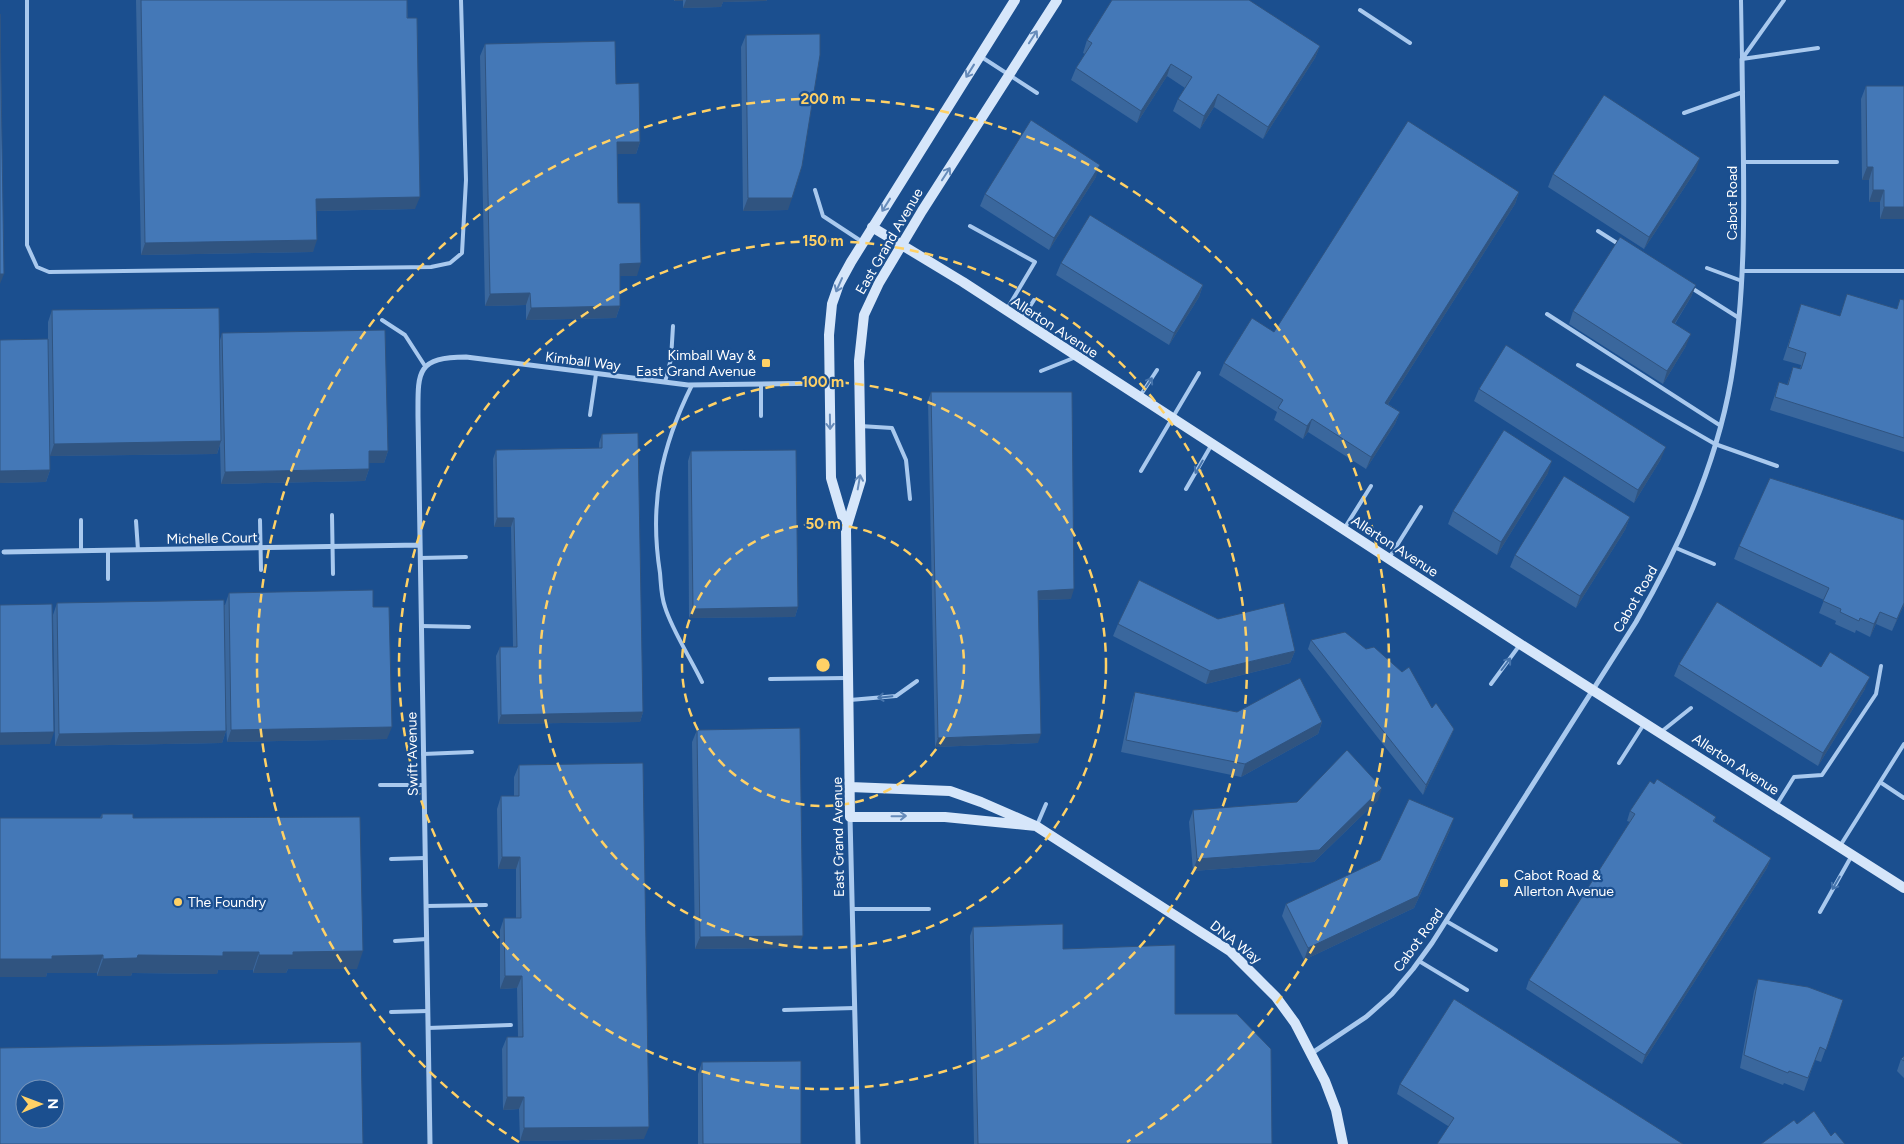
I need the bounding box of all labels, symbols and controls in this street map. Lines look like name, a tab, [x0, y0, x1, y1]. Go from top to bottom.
one-way arrow	[1029, 30, 1039, 44]
one-way arrow	[965, 63, 975, 77]
text: 200 m	[801, 90, 845, 108]
street label: Cabot Road	[1724, 166, 1741, 240]
one-way arrow	[941, 167, 951, 181]
street label: East Grand Avenue	[852, 185, 927, 297]
one-way arrow	[880, 198, 890, 212]
text: 150 m	[802, 232, 844, 250]
one-way arrow	[834, 277, 844, 292]
street label: Allerton Avenue	[1008, 293, 1102, 362]
place label: Kimball Way & East Grand Avenue	[636, 347, 756, 380]
street label: Kimball Way	[544, 348, 622, 375]
marker: Kimball Way & East Grand Avenue	[760, 357, 772, 369]
text: 100 m	[802, 373, 844, 391]
one-way arrow	[1143, 377, 1153, 391]
one-way arrow	[825, 414, 835, 430]
one-way arrow	[1194, 459, 1204, 473]
one-way arrow	[855, 474, 865, 490]
street label: Allerton Avenue	[1348, 512, 1442, 581]
text: 50 m	[805, 515, 841, 533]
street label: Michelle Court	[166, 529, 258, 548]
street label: Cabot Road	[1609, 563, 1661, 636]
centre of rings	[814, 656, 832, 674]
one-way arrow	[1501, 657, 1511, 671]
one-way arrow	[878, 692, 894, 702]
street label: Swift Avenue	[403, 711, 422, 796]
street label: Allerton Avenue	[1689, 730, 1783, 799]
street label: East Grand Avenue	[829, 776, 848, 897]
one-way arrow	[890, 811, 907, 821]
place label: Cabot Road & Allerton Avenue	[1514, 867, 1614, 900]
one-way arrow	[1831, 876, 1841, 891]
marker: Cabot Road & Allerton Avenue	[1498, 877, 1510, 889]
place label: The Foundry	[188, 894, 267, 911]
marker: The Foundry	[172, 896, 184, 908]
street label: Cabot Road	[1390, 905, 1447, 975]
street label: DNA Way	[1207, 917, 1265, 968]
north arrow	[15, 1079, 65, 1129]
text: N	[44, 1098, 61, 1109]

